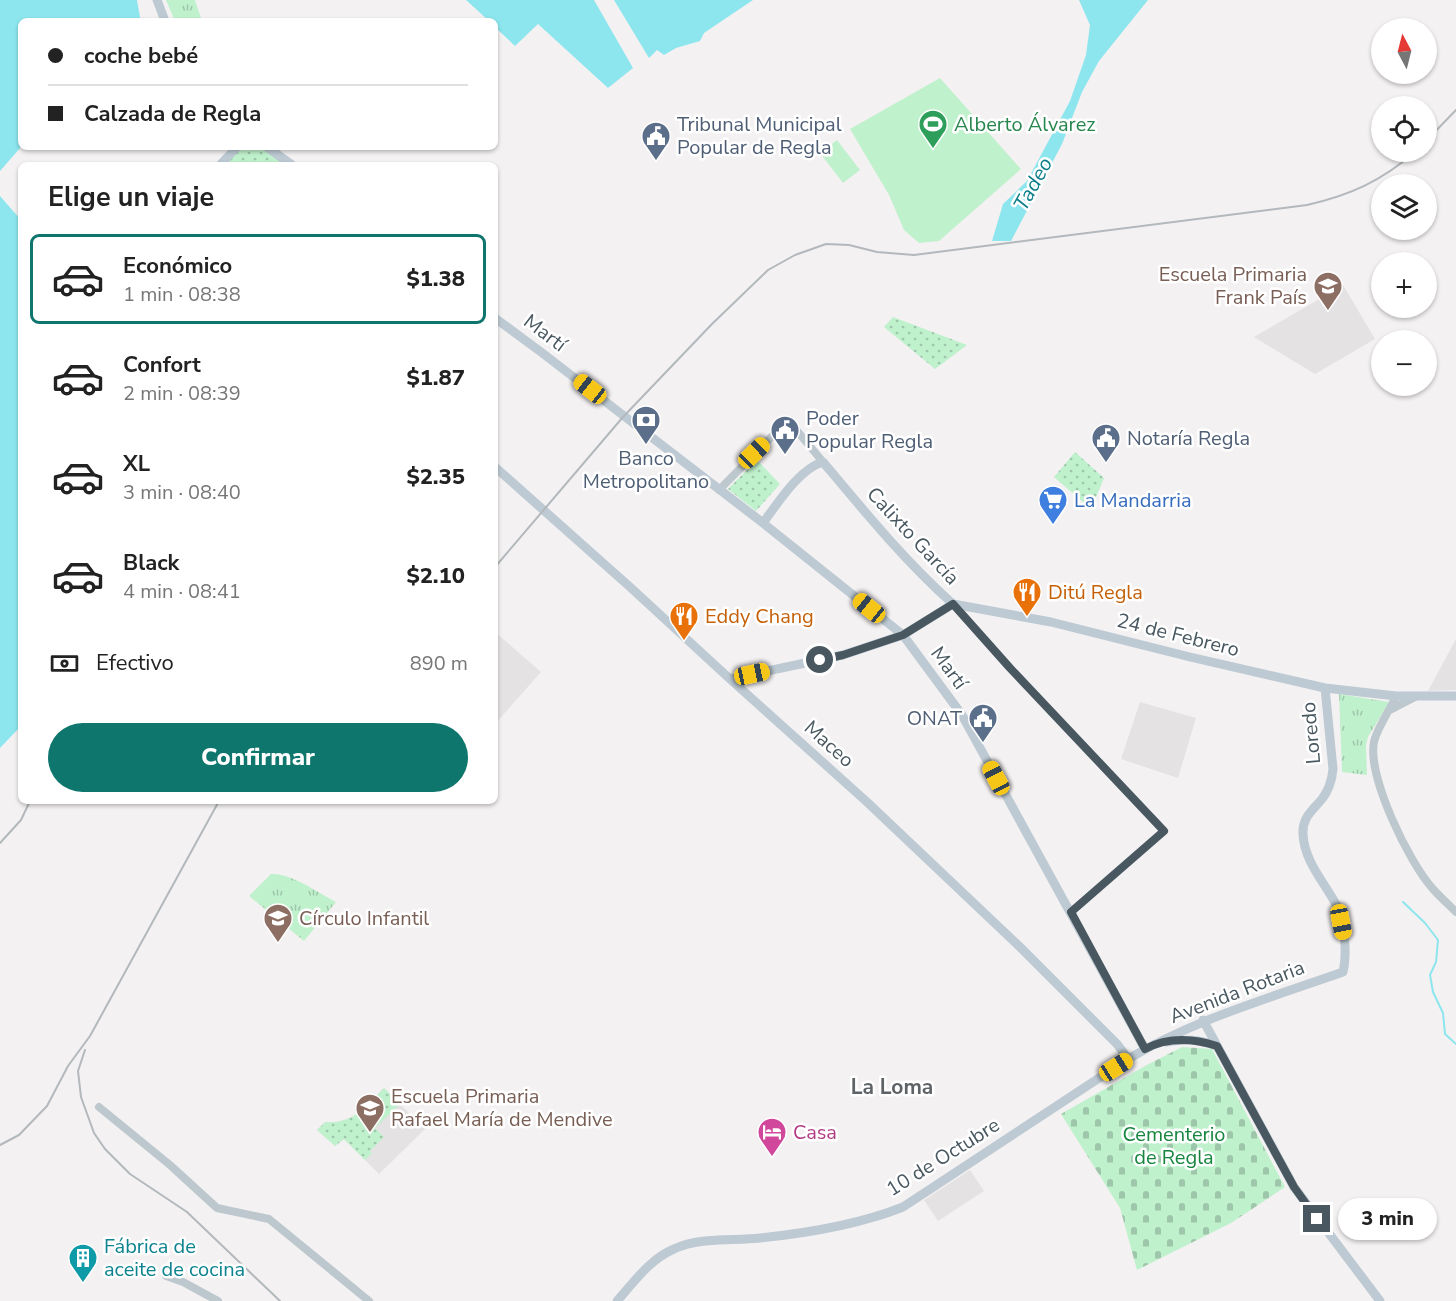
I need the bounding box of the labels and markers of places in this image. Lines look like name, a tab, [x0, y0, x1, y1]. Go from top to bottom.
sports icon: Alberto Álvarez	[917, 108, 949, 150]
place label: Tribunal Municipal Popular de Regla	[677, 111, 842, 161]
place label: Alberto Álvarez	[954, 111, 1096, 138]
public building icon: Tribunal Municipal Popular de Regla	[640, 120, 672, 162]
place label: Escuela Primaria Frank País	[1159, 261, 1307, 311]
school or university icon: Escuela Primaria Frank País	[1312, 270, 1344, 312]
bank icon: Banco Metropolitano	[630, 404, 662, 446]
place label: Poder Popular Regla	[806, 405, 933, 455]
public building icon: Poder Popular Regla	[769, 414, 801, 456]
public building icon: Notaría Regla	[1090, 422, 1122, 464]
place label: Notaría Regla	[1127, 425, 1250, 452]
place label: Banco Metropolitano	[583, 445, 709, 495]
supermarket icon: La Mandarria	[1037, 484, 1069, 526]
place label: La Mandarria	[1074, 487, 1191, 514]
restaurant icon: Ditú Regla	[1011, 576, 1043, 618]
place label: Ditú Regla	[1048, 579, 1143, 606]
restaurant icon: Eddy Chang	[668, 600, 700, 642]
place label: Eddy Chang	[705, 603, 814, 630]
public building icon: ONAT	[967, 702, 999, 744]
place label: ONAT	[907, 705, 962, 732]
school or university icon: Círculo Infantil	[262, 902, 294, 944]
place label: Círculo Infantil	[299, 905, 429, 932]
place label: Escuela Primaria Rafael María de Mendive	[391, 1083, 613, 1133]
school or university icon: Escuela Primaria Rafael María de Mendive	[354, 1092, 386, 1134]
hotel icon: Casa	[756, 1116, 788, 1158]
place label: Casa	[793, 1119, 837, 1146]
place label: Fábrica de aceite de cocina	[104, 1233, 245, 1283]
building icon: Fábrica de aceite de cocina	[67, 1242, 99, 1284]

